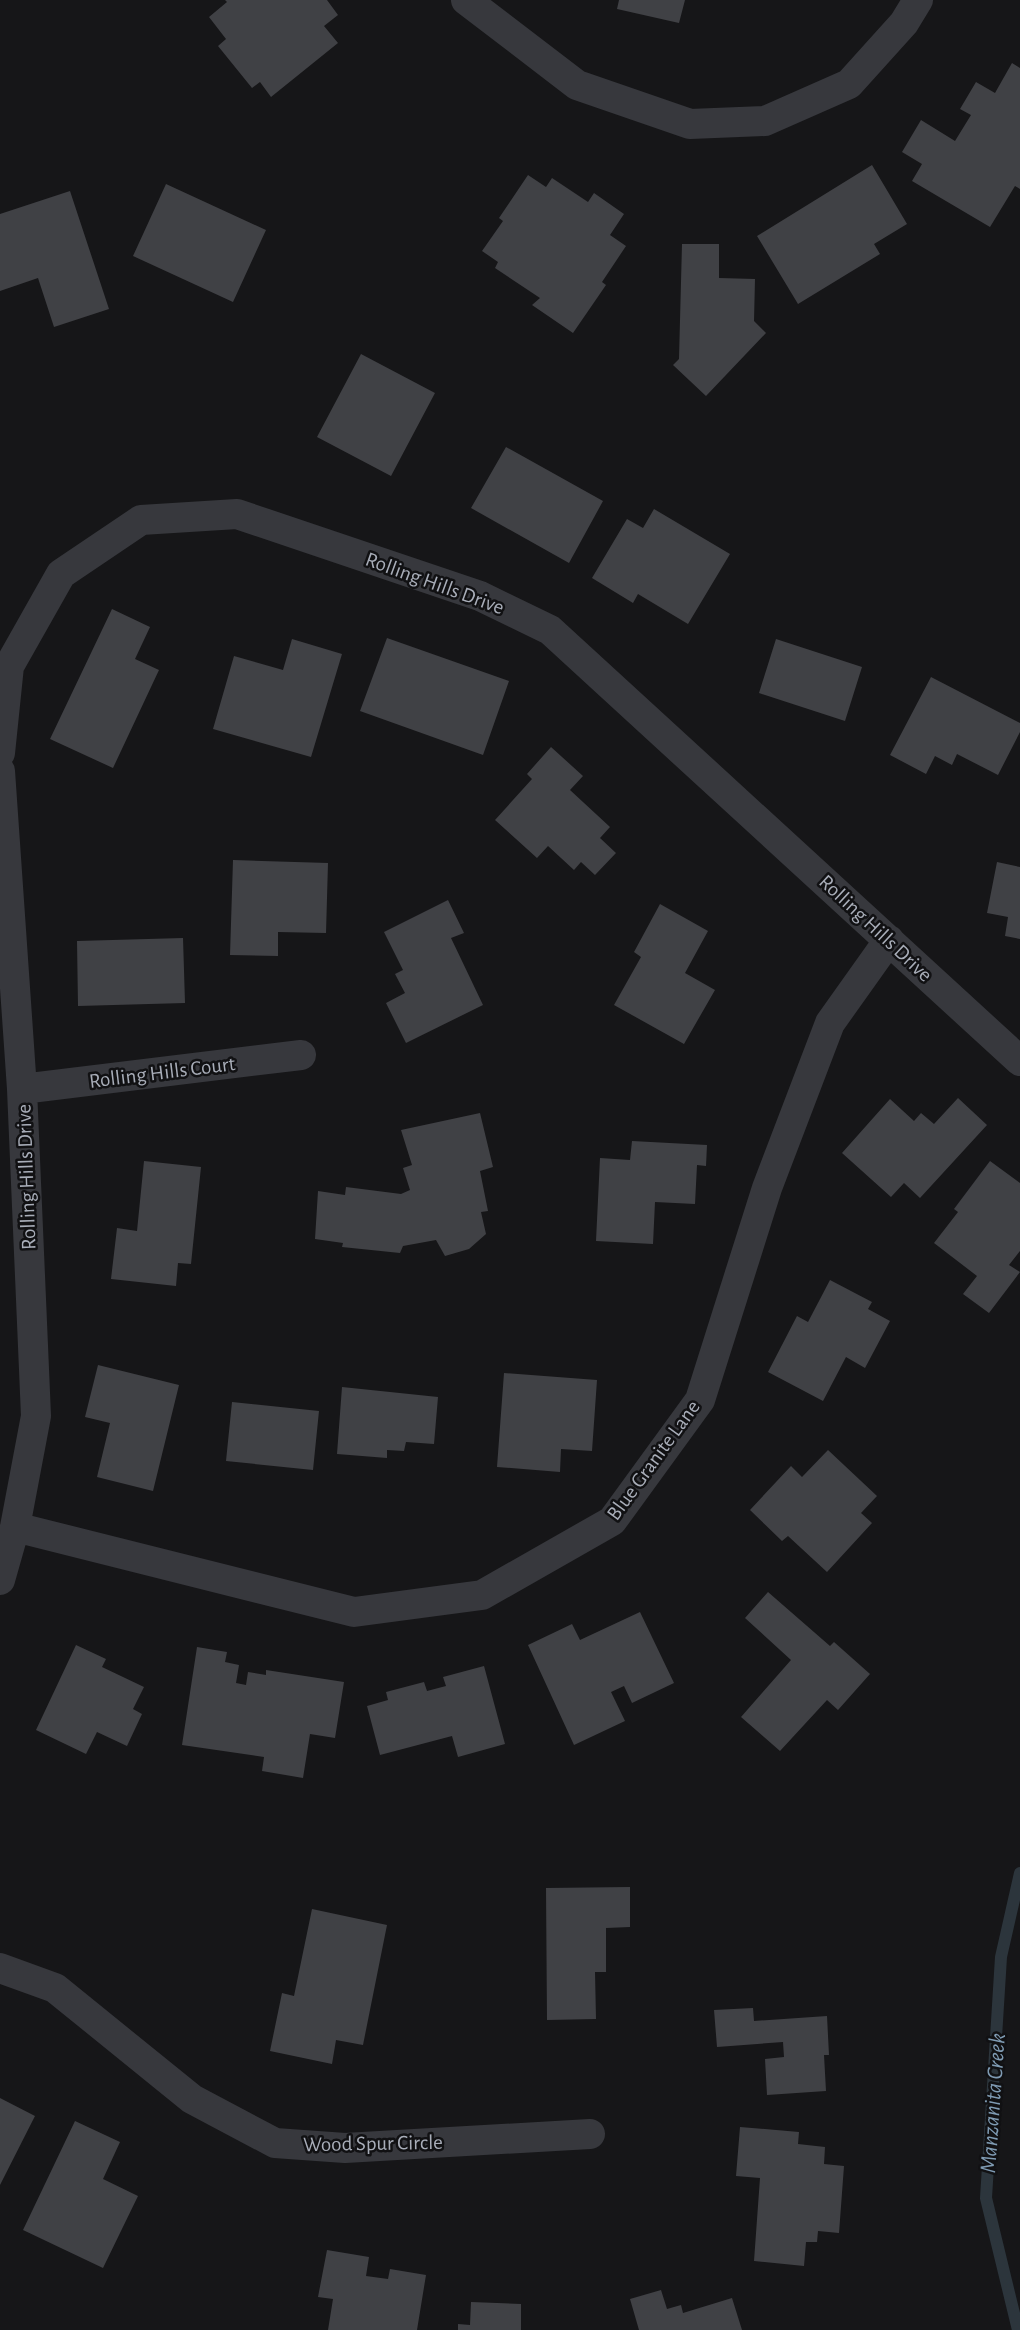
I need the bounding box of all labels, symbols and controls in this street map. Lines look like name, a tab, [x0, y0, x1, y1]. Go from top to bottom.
street label: Rolling Hills Drive	[363, 549, 507, 618]
street label: Rolling Hills Drive	[815, 871, 936, 986]
street label: Rolling Hills Court	[88, 1053, 237, 1092]
street label: Rolling Hills Drive	[13, 1104, 40, 1250]
street label: Blue Granite Lane	[603, 1396, 704, 1524]
water label: Manzanita Creek	[977, 2032, 1010, 2174]
street label: Wood Spur Circle	[303, 2132, 443, 2155]

